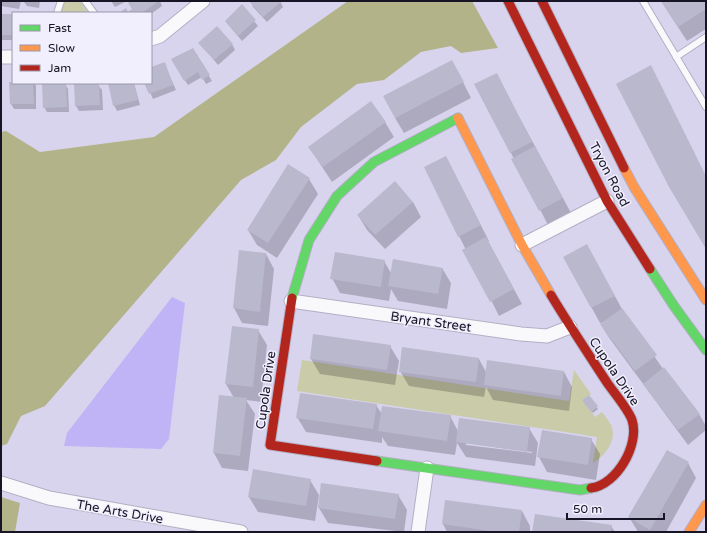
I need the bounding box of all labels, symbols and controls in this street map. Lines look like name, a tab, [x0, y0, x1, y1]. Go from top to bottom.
legend	[12, 12, 152, 84]
text: Fast	[48, 21, 72, 35]
text: Slow	[48, 41, 75, 55]
text: Jam	[48, 61, 71, 75]
street label: Tryon Road	[585, 139, 633, 210]
street label: Bryant Street	[389, 308, 472, 336]
street label: Cupola Drive	[585, 334, 643, 409]
street label: Cupola Drive	[253, 350, 279, 430]
scale bar	[567, 495, 664, 521]
street label: The Arts Drive	[75, 496, 164, 527]
text: 50 m	[573, 502, 602, 516]

